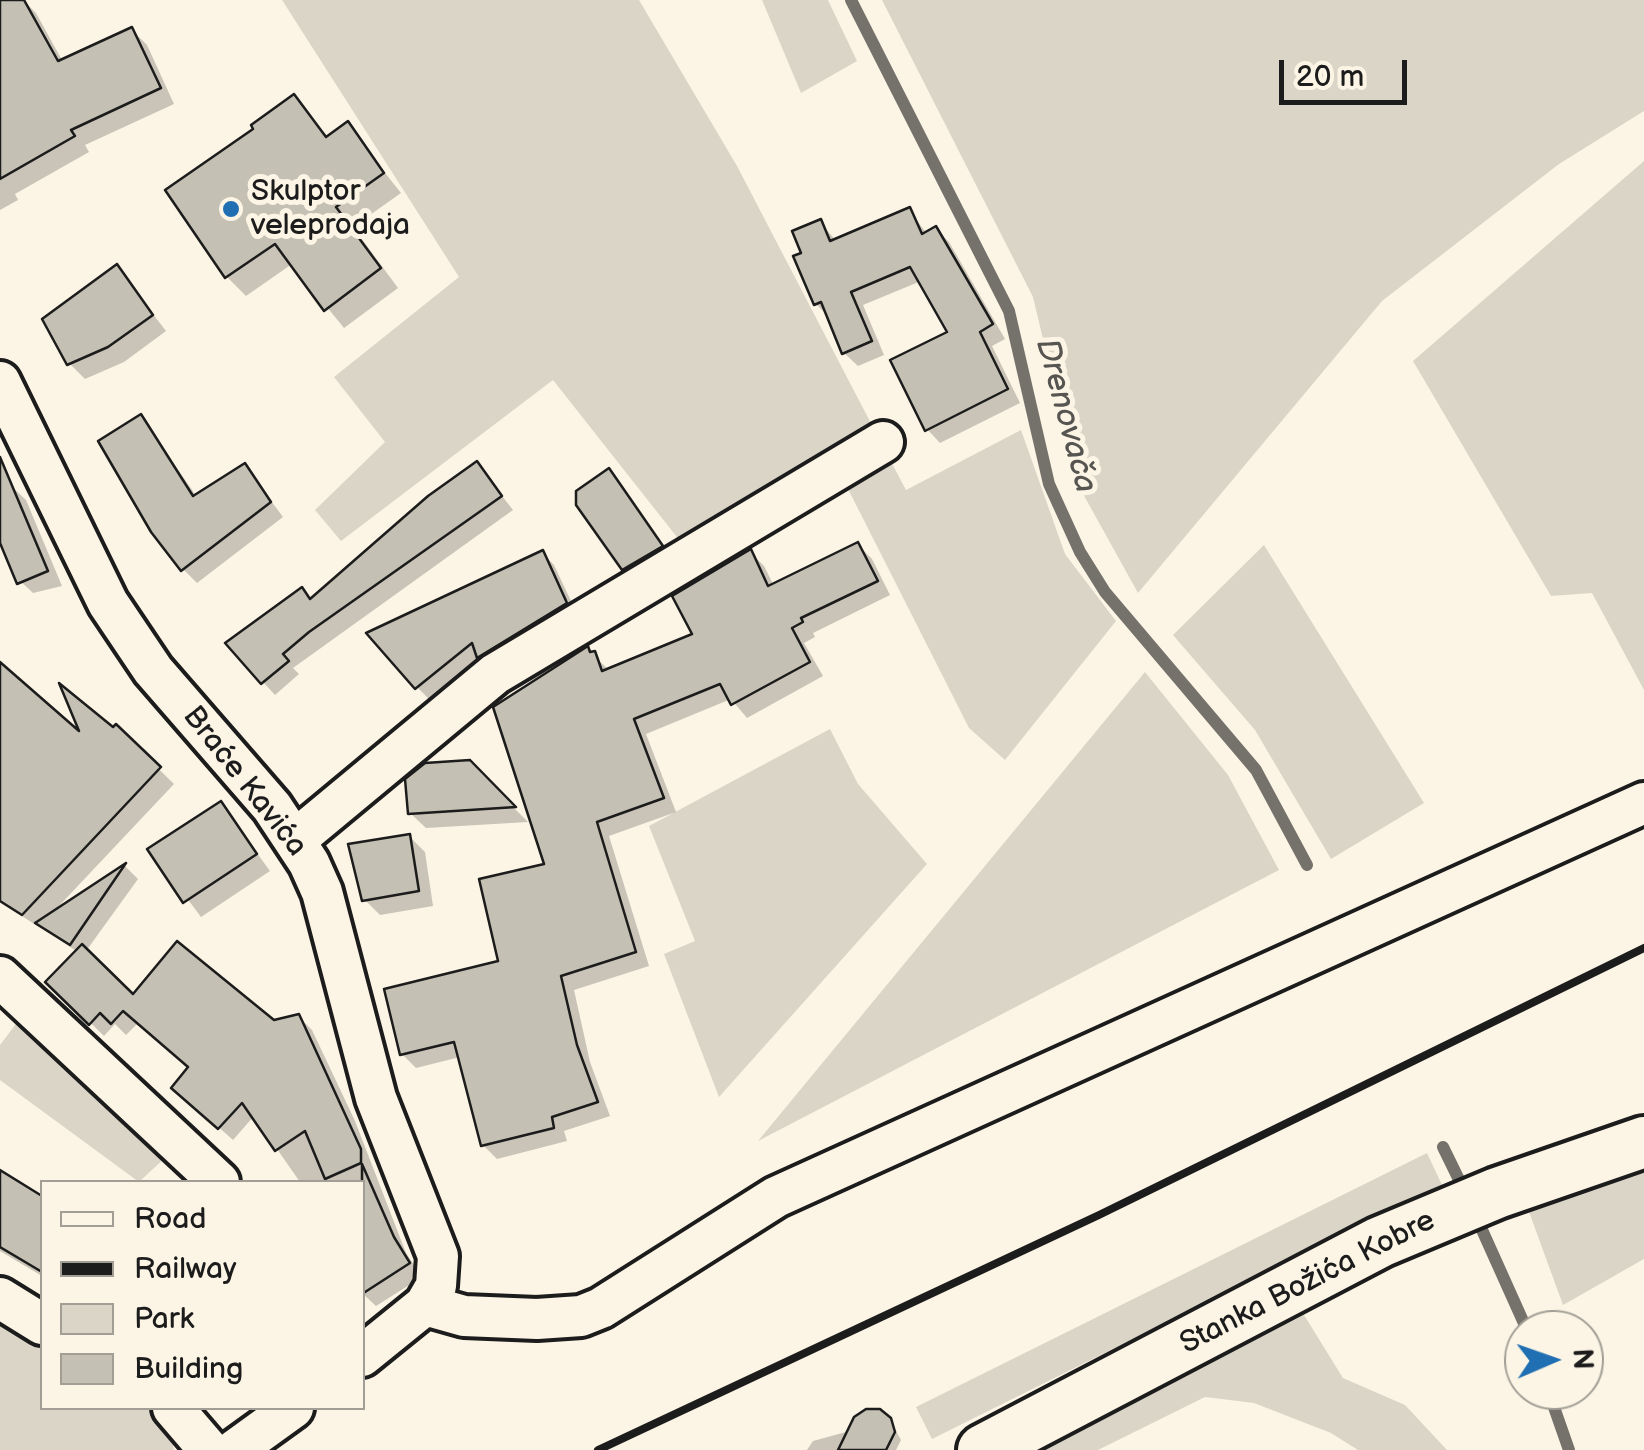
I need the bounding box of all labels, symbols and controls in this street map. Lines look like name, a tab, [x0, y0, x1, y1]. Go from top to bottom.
scale bar	[1284, 40, 1412, 102]
text: 20 m	[1296, 59, 1364, 95]
place label: Skulptor veleprodaja	[251, 174, 410, 244]
marker: Skulptor veleprodaja	[220, 198, 242, 220]
water label: Drenovača	[1026, 335, 1104, 497]
street label: Braće Kavića	[174, 700, 314, 864]
legend	[40, 1180, 365, 1410]
text: Road	[134, 1201, 207, 1237]
street label: Stanka Božića Kobre	[1175, 1203, 1441, 1363]
text: Railway	[134, 1251, 236, 1287]
text: Park	[134, 1301, 194, 1337]
north arrow	[1504, 1310, 1604, 1410]
text: N	[1566, 1348, 1599, 1370]
text: Building	[134, 1351, 243, 1387]

